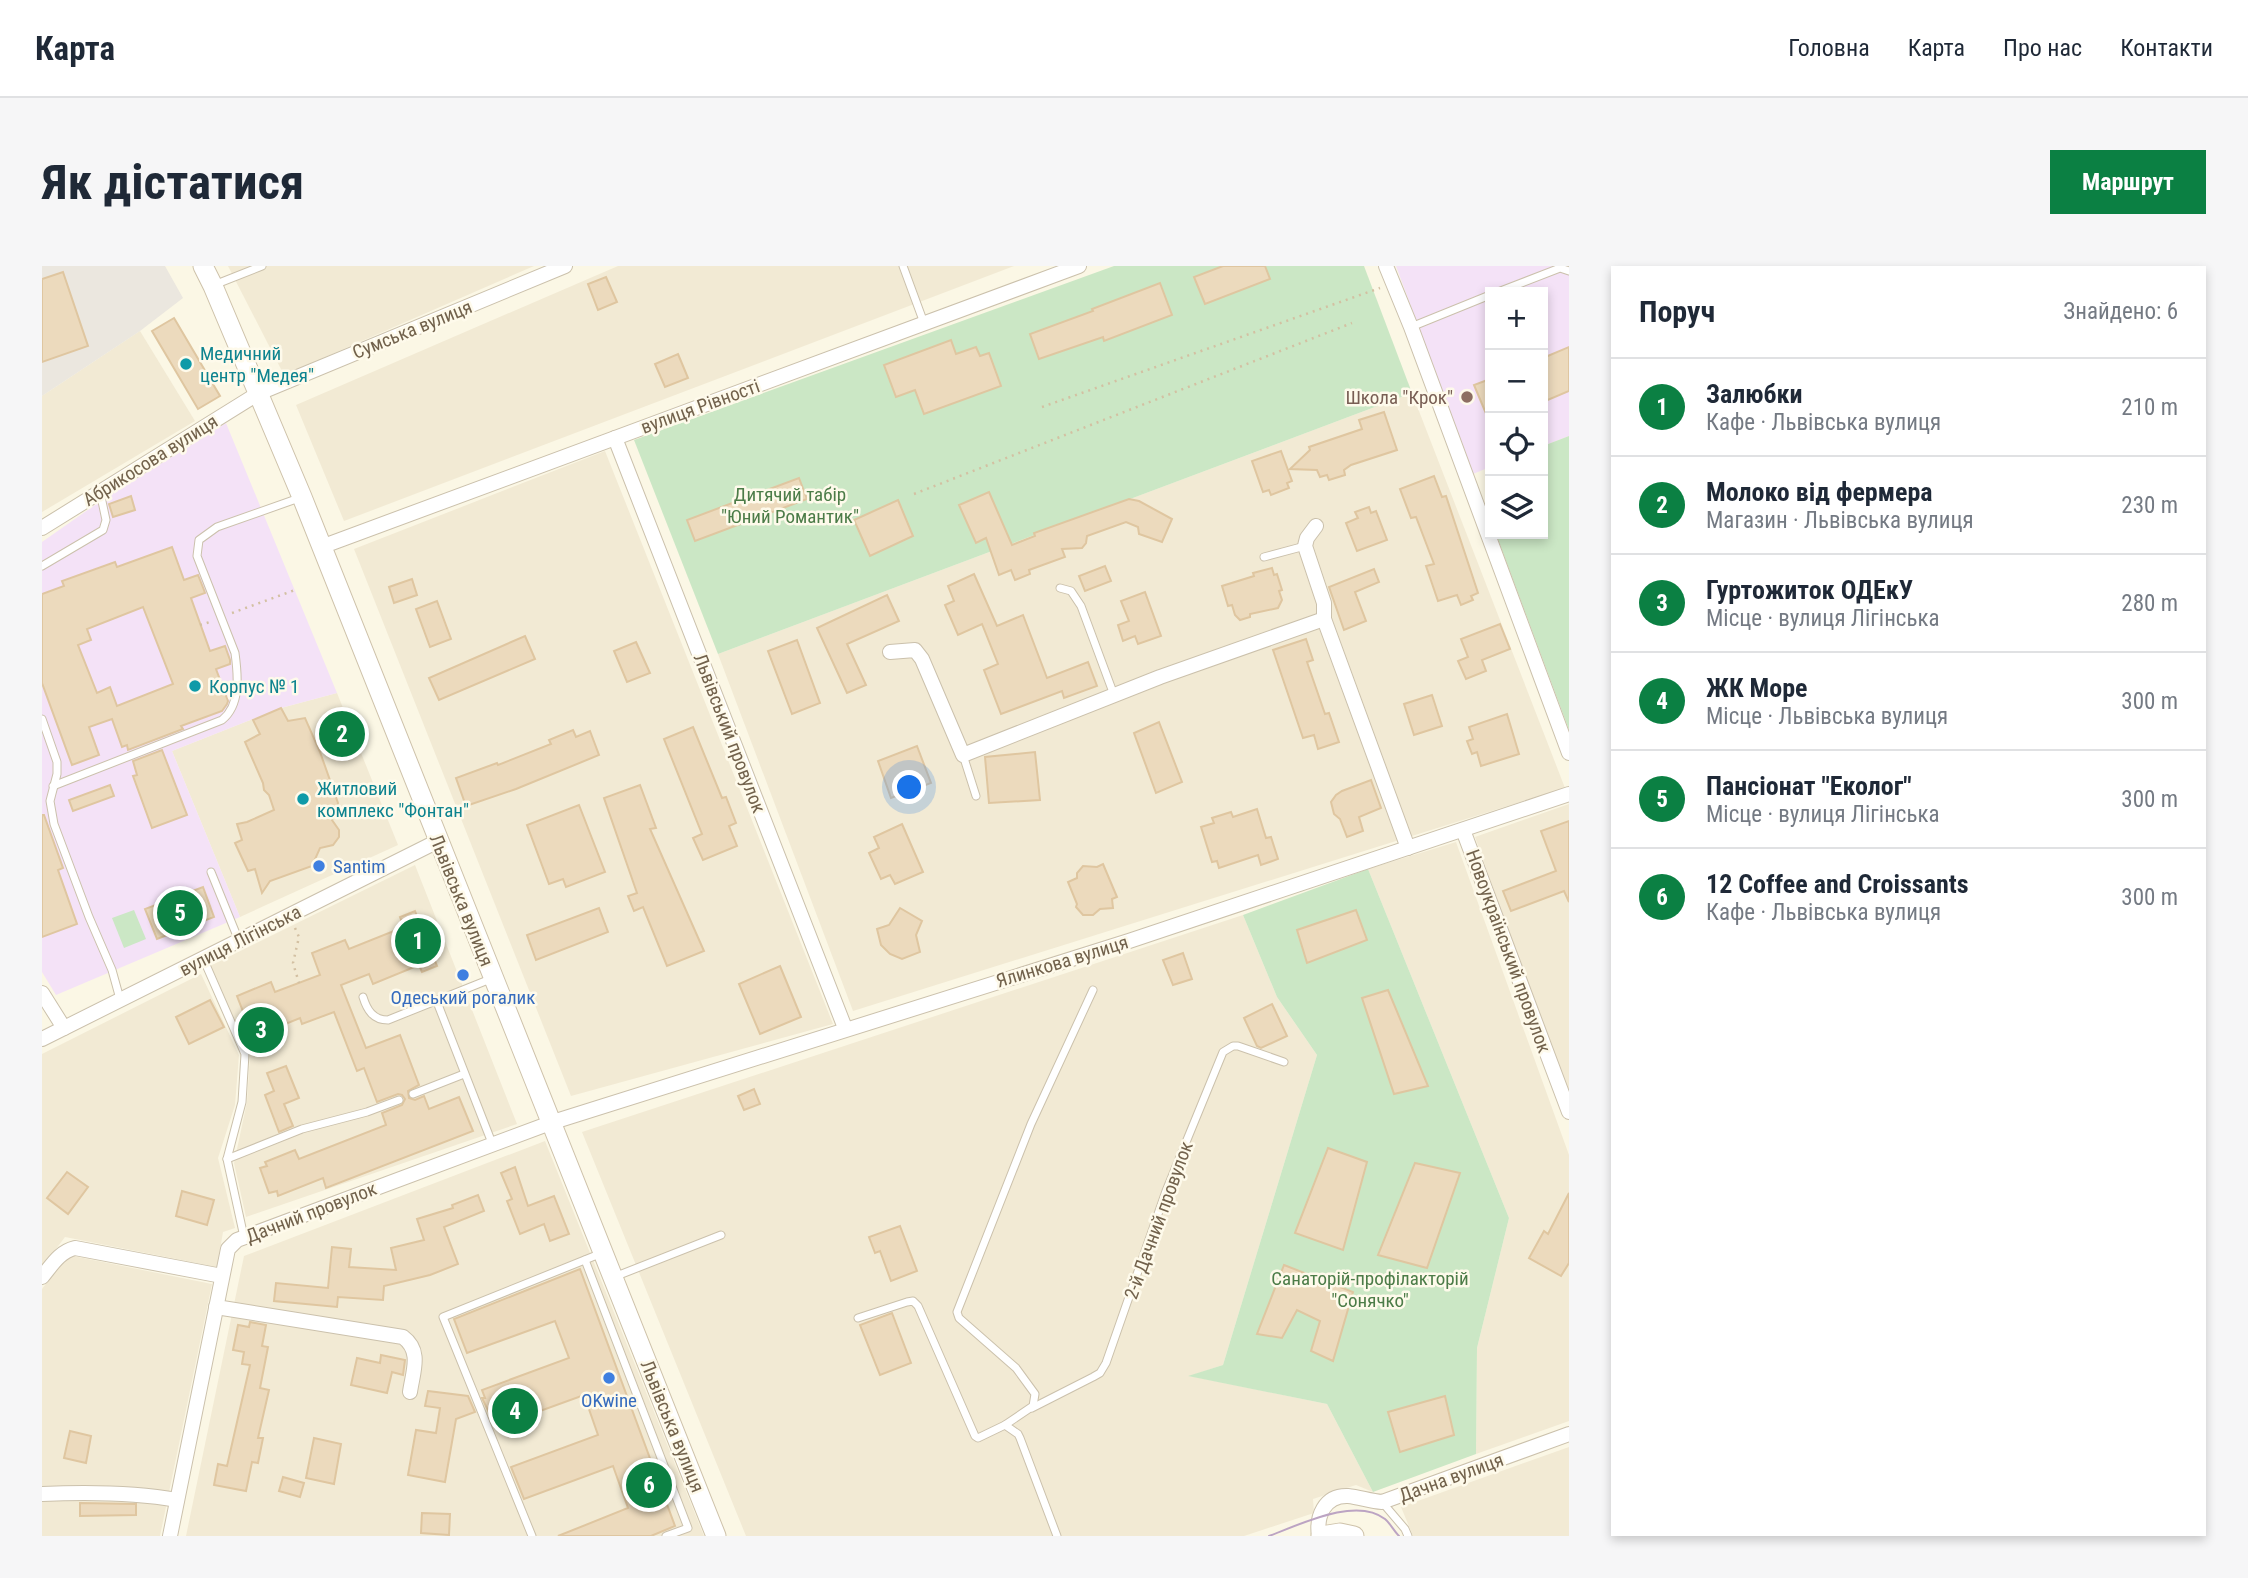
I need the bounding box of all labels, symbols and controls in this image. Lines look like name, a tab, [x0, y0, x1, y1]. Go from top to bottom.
text: Карта	[35, 29, 115, 68]
text: Головна	[1788, 34, 1870, 62]
text: Карта	[1908, 34, 1965, 62]
text: Про нас	[2003, 34, 2082, 62]
text: Контакти	[2120, 34, 2213, 62]
button: Маршрут	[2050, 150, 2206, 214]
text: Як дістатися	[42, 154, 304, 211]
map controls	[1485, 287, 1548, 539]
button: +	[1485, 287, 1548, 350]
text: Поруч	[1639, 294, 1715, 329]
street label: Сумська вулиця	[349, 295, 475, 364]
text: Знайдено: 6	[2063, 298, 2178, 325]
place label: Медичний центр "Медея"	[200, 342, 314, 387]
button: −	[1485, 350, 1548, 413]
marker: Медичний центр "Медея"	[178, 356, 194, 372]
street label: вулиця Рівності	[638, 374, 763, 439]
text: Залюбки	[1706, 379, 1803, 409]
place label: Школа "Крок"	[1345, 386, 1453, 409]
marker: Школа "Крок"	[1459, 389, 1475, 405]
text: 1	[1656, 394, 1668, 421]
text: 210 m	[2121, 394, 2178, 421]
text: Кафе · Львівська вулиця	[1706, 409, 1941, 436]
street label: Абрикосова вулиця	[79, 410, 222, 511]
button: locate	[1485, 413, 1548, 476]
button: layers	[1485, 476, 1548, 539]
text: Молоко від фермера	[1706, 477, 1933, 507]
park label: Дитячий табір "Юний Романтик"	[721, 483, 859, 528]
text: 2	[1656, 492, 1668, 519]
text: 230 m	[2121, 492, 2178, 519]
text: Магазин · Львівська вулиця	[1706, 507, 1974, 534]
text: Гуртожиток ОДЕкУ	[1706, 575, 1913, 605]
text: 3	[1656, 590, 1668, 617]
text: 280 m	[2121, 590, 2178, 617]
text: Місце · вулиця Лігінська	[1706, 605, 1940, 632]
street label: Львівський провулок	[689, 650, 771, 816]
text: ЖК Море	[1706, 673, 1808, 703]
place label: Корпус № 1	[209, 675, 300, 698]
marker: Корпус № 1	[187, 678, 203, 694]
text: 4	[1656, 688, 1668, 715]
text: 300 m	[2121, 688, 2178, 715]
text: Місце · Львівська вулиця	[1706, 703, 1948, 730]
pin: 2	[319, 708, 365, 760]
your location	[892, 770, 926, 804]
text: Пансіонат "Еколог"	[1706, 771, 1912, 801]
place label: Житловий комплекс "Фонтан"	[317, 777, 469, 822]
text: 5	[1656, 786, 1668, 813]
text: 300 m	[2121, 786, 2178, 813]
marker: Житловий комплекс "Фонтан"	[295, 791, 311, 807]
text: Місце · вулиця Лігінська	[1706, 801, 1940, 828]
street label: Львівська вулиця	[425, 831, 498, 970]
street label: Новоукраїнський провулок	[1461, 846, 1556, 1056]
place label: Santim	[333, 855, 385, 878]
marker: Santim	[311, 858, 327, 874]
text: 12 Coffee and Croissants	[1706, 869, 1968, 899]
text: 6	[1656, 884, 1668, 911]
text: 300 m	[2121, 884, 2178, 911]
pin: 5	[157, 887, 203, 939]
text: Кафе · Львівська вулиця	[1706, 899, 1941, 926]
street label: вулиця Лігінська	[176, 900, 305, 981]
pin: 1	[395, 915, 441, 967]
street label: Ялинкова вулиця	[993, 930, 1131, 992]
marker: Одеський рогалик	[455, 967, 471, 983]
place label: Одеський рогалик	[391, 986, 535, 1009]
pin: 3	[238, 1004, 284, 1056]
street label: 2-й Дачний провулок	[1119, 1138, 1198, 1302]
street label: Дачний провулок	[243, 1177, 380, 1248]
park label: Санаторій-профілакторій "Сонячко"	[1271, 1267, 1469, 1312]
street label: Львівська вулиця	[636, 1357, 709, 1496]
marker: OKwine	[601, 1370, 617, 1386]
pin: 4	[492, 1385, 538, 1437]
place label: OKwine	[581, 1389, 637, 1412]
street label: Дачна вулиця	[1396, 1448, 1507, 1507]
pin: 6	[626, 1459, 672, 1511]

